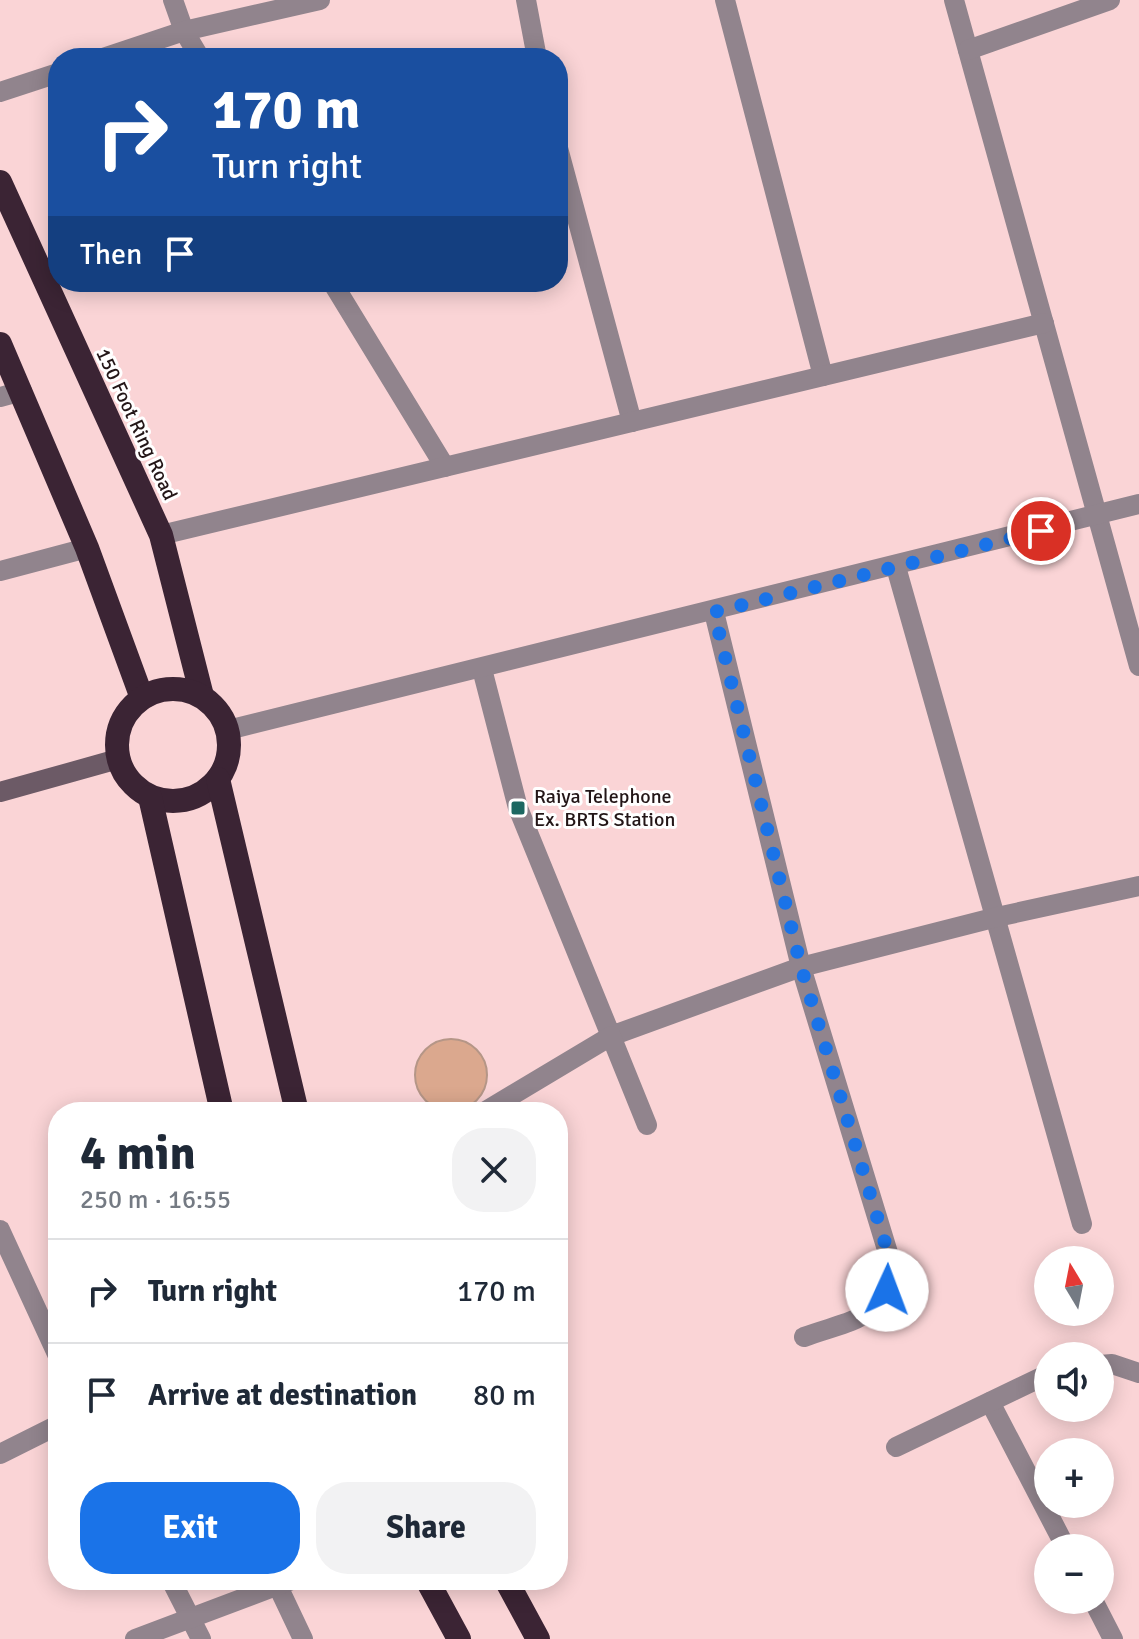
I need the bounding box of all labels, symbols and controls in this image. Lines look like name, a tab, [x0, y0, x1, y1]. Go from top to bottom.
text: 170 m	[212, 75, 360, 144]
icon: right	[80, 80, 184, 184]
text: Turn right	[212, 144, 362, 189]
icon: arrive	[158, 232, 202, 276]
text: Then	[80, 236, 142, 273]
street label: 150 Foot Ring Road	[90, 344, 183, 504]
pin	[1007, 497, 1075, 565]
icon: arrive	[1019, 509, 1063, 553]
place label: Raiya Telephone Ex. BRTS Station	[534, 784, 675, 832]
marker: Raiya Telephone Ex. BRTS Station	[509, 799, 527, 817]
text: 4 min	[80, 1124, 196, 1183]
button: close	[452, 1128, 536, 1212]
text: 250 m · 16:55	[80, 1184, 231, 1216]
north arrow	[1034, 1246, 1114, 1326]
map controls	[1034, 1246, 1114, 1614]
position arrow	[845, 1248, 929, 1332]
icon: right	[80, 1269, 124, 1313]
text: Turn right	[148, 1273, 277, 1310]
text: 170 m	[457, 1273, 536, 1310]
button: sound	[1034, 1342, 1114, 1422]
icon: arrive	[80, 1373, 124, 1417]
text: Arrive at destination	[148, 1377, 417, 1414]
text: 80 m	[473, 1377, 536, 1414]
button: +	[1034, 1438, 1114, 1518]
button: Exit	[80, 1482, 300, 1574]
button: Share	[316, 1482, 536, 1574]
button: −	[1034, 1534, 1114, 1614]

